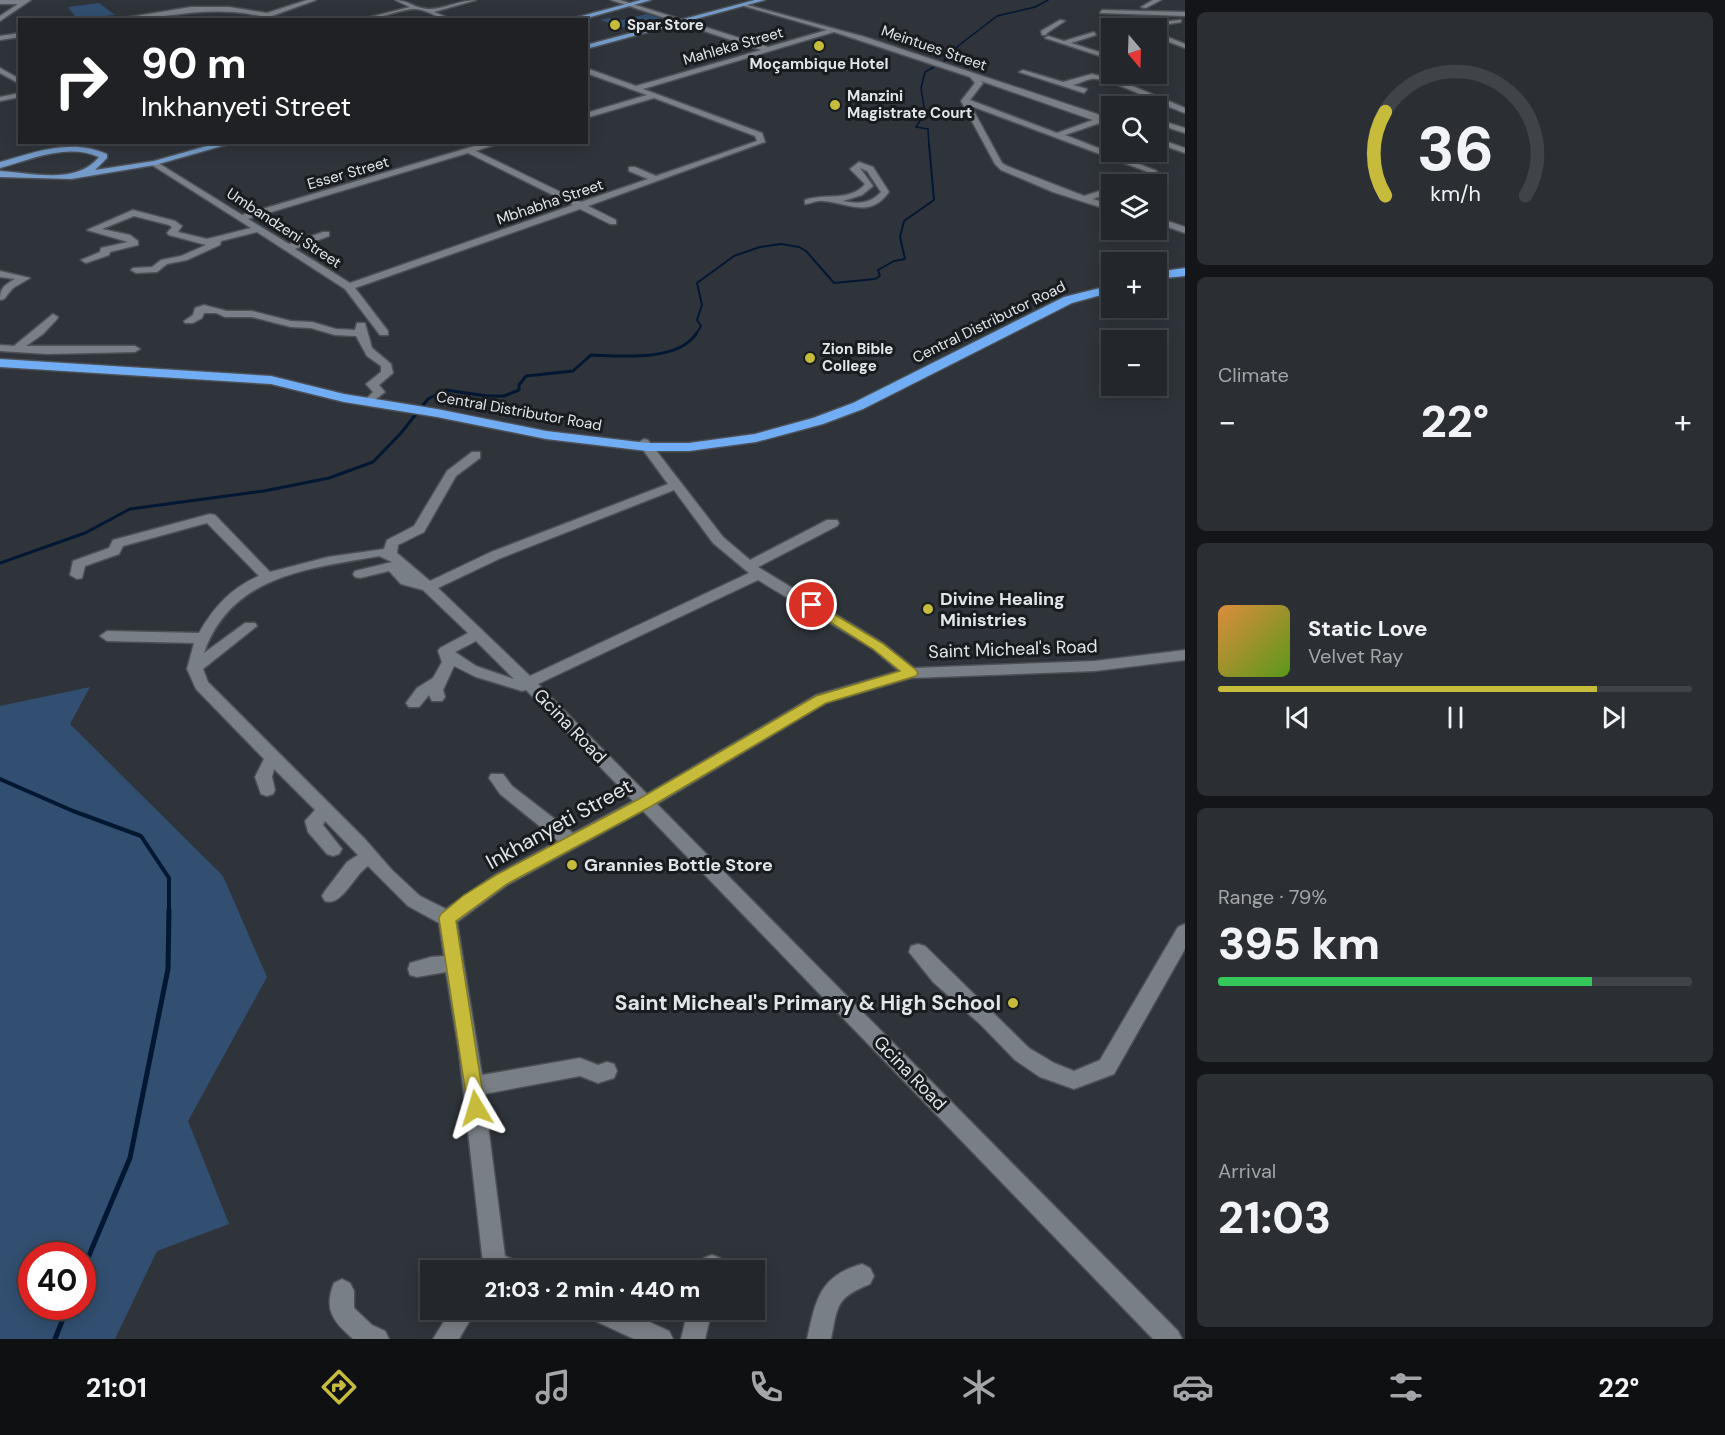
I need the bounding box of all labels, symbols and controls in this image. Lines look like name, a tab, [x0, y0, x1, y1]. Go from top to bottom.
place label: Spar Store	[627, 15, 704, 35]
marker: Spar Store	[608, 18, 622, 32]
north arrow	[1101, 18, 1167, 84]
map controls	[1101, 18, 1167, 396]
street label: Meintues Street	[879, 21, 990, 75]
street label: Mahleka Street	[681, 22, 786, 70]
text: 90 m	[141, 36, 247, 91]
marker: Moçambique Hotel	[812, 39, 826, 53]
icon: right	[42, 42, 120, 120]
place label: Moçambique Hotel	[750, 54, 888, 74]
place label: Manzini Magistrate Court	[847, 86, 972, 123]
text: Inkhanyeti Street	[141, 89, 351, 124]
button: search	[1101, 96, 1167, 162]
marker: Manzini Magistrate Court	[828, 98, 842, 112]
text: 36	[1416, 108, 1494, 189]
street label: Esser Street	[305, 152, 391, 194]
street label: Mbhabha Street	[494, 174, 606, 230]
button: layers	[1101, 174, 1167, 240]
text: km/h	[1430, 180, 1480, 208]
street label: Umbandzeni Street	[223, 183, 345, 273]
button: +	[1101, 252, 1167, 318]
street label: Central Distributor Road	[909, 276, 1069, 368]
button: −	[1101, 330, 1167, 396]
place label: Zion Bible College	[822, 339, 893, 376]
marker: Zion Bible College	[803, 351, 817, 365]
text: Climate	[1218, 362, 1289, 388]
street label: Central Distributor Road	[435, 387, 603, 435]
text: 22°	[1421, 392, 1489, 451]
text: −	[1218, 400, 1236, 443]
text: +	[1674, 400, 1692, 443]
pin	[786, 579, 837, 630]
place label: Divine Healing Ministries	[940, 587, 1065, 632]
icon: arrive	[795, 588, 828, 621]
marker: Divine Healing Ministries	[921, 602, 935, 616]
text: Static Love	[1308, 614, 1428, 643]
street label: Saint Micheal's Road	[928, 634, 1098, 664]
text: Velvet Ray	[1308, 643, 1403, 669]
street label: Gcina Road	[528, 683, 612, 769]
icon: previous	[1281, 701, 1314, 734]
icon: pause	[1439, 701, 1472, 734]
icon: next	[1597, 701, 1630, 734]
street label: Inkhanyeti Street	[481, 772, 637, 876]
place label: Grannies Bottle Store	[584, 853, 773, 877]
marker: Grannies Bottle Store	[565, 858, 579, 872]
text: Range · 79%	[1218, 884, 1327, 910]
text: 395 km	[1218, 914, 1380, 973]
place label: Saint Micheal's Primary & High School	[615, 989, 1001, 1017]
marker: Saint Micheal's Primary & High School	[1006, 996, 1020, 1010]
street label: Gcina Road	[868, 1030, 952, 1116]
position arrow	[444, 1076, 508, 1140]
text: Arrival	[1218, 1158, 1276, 1184]
text: 21:03	[1218, 1188, 1331, 1247]
speed limit sign: 40	[18, 1242, 96, 1320]
text: 21:03 · 2 min · 440 m	[485, 1275, 700, 1304]
icon: directions	[318, 1366, 360, 1408]
icon: music	[532, 1366, 574, 1408]
icon: phone	[745, 1366, 787, 1408]
icon: climate	[958, 1366, 1000, 1408]
icon: car	[1172, 1366, 1214, 1408]
icon: filters	[1385, 1366, 1427, 1408]
text: 21:01	[86, 1370, 147, 1405]
text: 22°	[1598, 1370, 1639, 1405]

